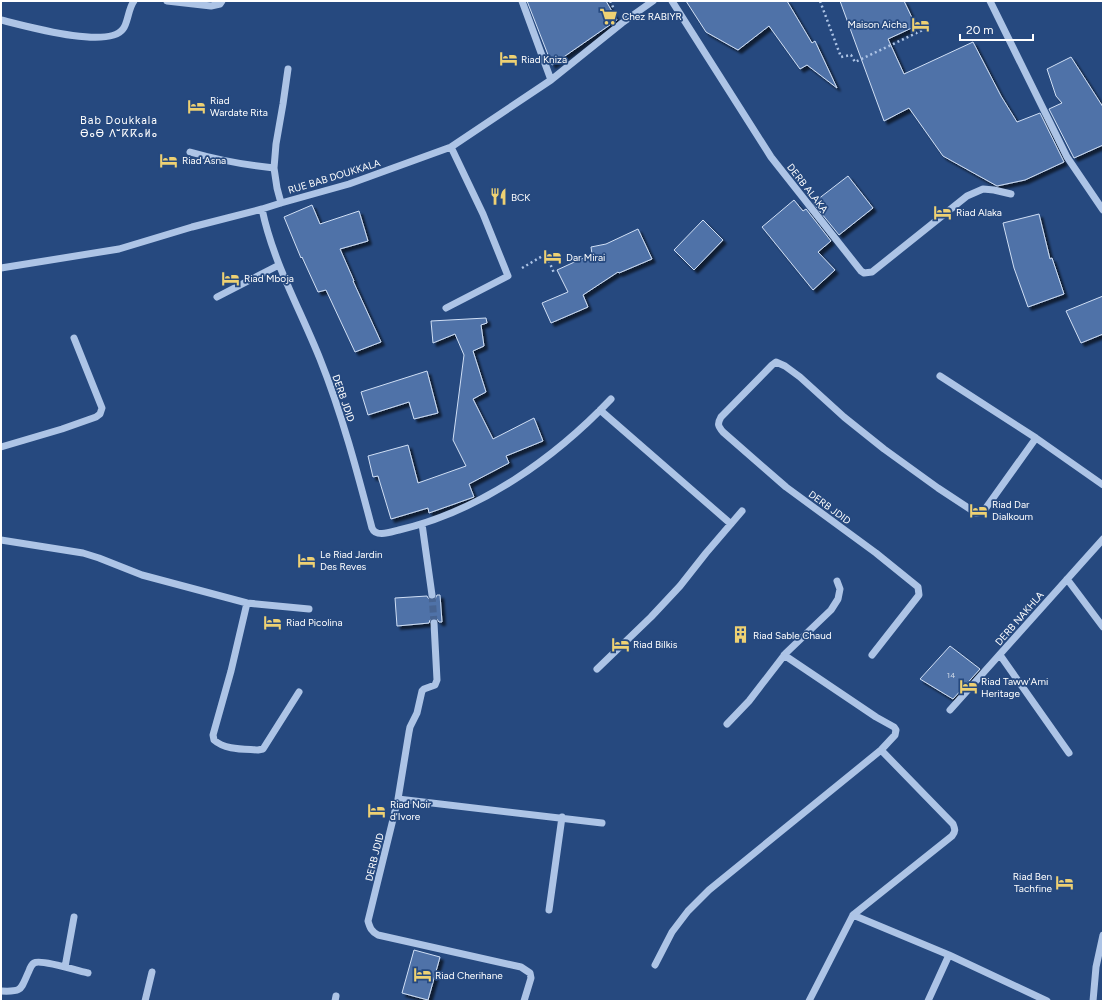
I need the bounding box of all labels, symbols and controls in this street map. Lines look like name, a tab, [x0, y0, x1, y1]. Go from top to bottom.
supermarket icon: Chez RABIYR	[599, 6, 619, 26]
place label: Chez RABIYR	[622, 10, 682, 23]
hotel icon: Maison Aicha	[910, 14, 930, 34]
scale bar	[960, 16, 1033, 42]
place label: Maison Aicha	[847, 18, 907, 31]
text: 20 m	[966, 23, 994, 37]
hotel icon: Riad Kniza	[498, 49, 518, 69]
place label: Riad Kniza	[521, 53, 567, 66]
place label: Riad Wardate Rita	[210, 94, 268, 119]
hotel icon: Riad Wardate Rita	[187, 96, 207, 116]
district label: Bab Doukkala ⴱⴰⴱ ⴷⵯⴽⴽⴰⵍⴰ	[80, 114, 158, 140]
hotel icon: Riad Asna	[159, 150, 179, 170]
place label: Riad Asna	[182, 154, 226, 167]
street label: RUE BAB DOUKKALA	[286, 156, 382, 197]
street label: DERB ALAKA	[784, 161, 831, 216]
restaurant icon: BCK	[488, 187, 508, 207]
place label: BCK	[511, 191, 531, 204]
hotel icon: Riad Alaka	[933, 202, 953, 222]
place label: Riad Alaka	[956, 206, 1002, 219]
hotel icon: Dar Mirai	[543, 247, 563, 267]
place label: Dar Mirai	[566, 251, 605, 264]
hotel icon: Riad Mboja	[221, 268, 241, 288]
place label: Riad Mboja	[244, 272, 294, 285]
street label: DERB JDID	[329, 373, 358, 424]
street label: DERB JDID	[806, 488, 854, 527]
place label: Riad Dar Dialkoum	[992, 498, 1033, 523]
hotel icon: Riad Dar Dialkoum	[969, 500, 989, 520]
place label: Le Riad Jardin Des Reves	[320, 548, 383, 573]
hotel icon: Le Riad Jardin Des Reves	[297, 550, 317, 570]
street label: DERB NAKHLA	[992, 588, 1047, 648]
hotel icon: Riad Picolina	[263, 612, 283, 632]
place label: Riad Picolina	[286, 616, 343, 629]
building icon: Riad Sable Chaud	[730, 625, 750, 645]
place label: Riad Sable Chaud	[753, 629, 832, 642]
hotel icon: Riad Bilkis	[610, 634, 630, 654]
place label: Riad Bilkis	[633, 638, 678, 651]
house number: 14	[947, 670, 955, 680]
place label: Riad Taww'Ami Heritage	[981, 675, 1048, 700]
hotel icon: Riad Taww'Ami Heritage	[958, 677, 978, 697]
place label: Riad Noir d'Ivore	[390, 798, 432, 823]
hotel icon: Riad Noir d'Ivore	[367, 800, 387, 820]
street label: DERB JDID	[362, 832, 387, 883]
place label: Riad Ben Tachfine	[1013, 870, 1053, 895]
hotel icon: Riad Ben Tachfine	[1055, 872, 1075, 892]
hotel icon: Riad Cherihane	[412, 965, 432, 985]
place label: Riad Cherihane	[435, 969, 503, 982]

